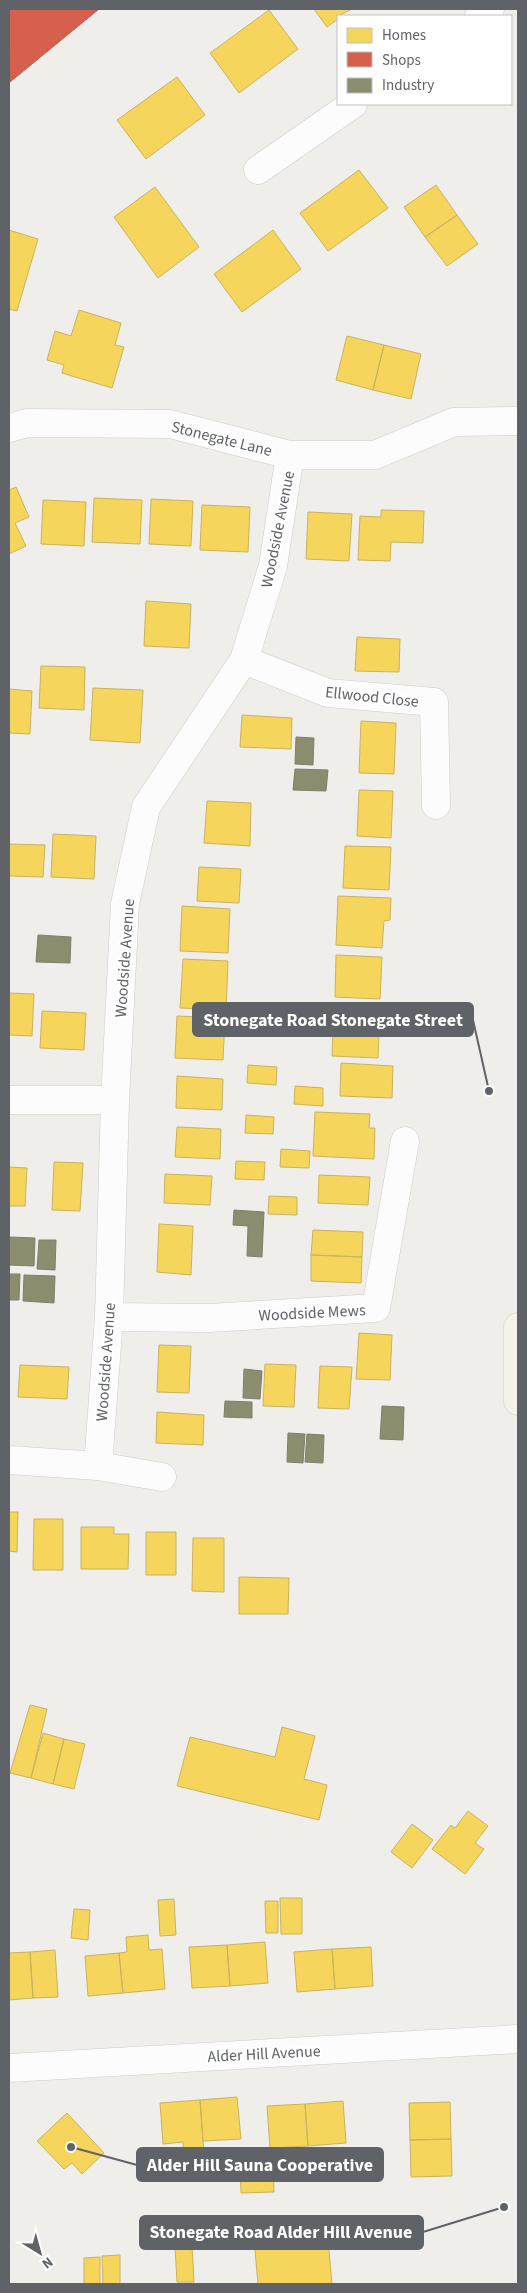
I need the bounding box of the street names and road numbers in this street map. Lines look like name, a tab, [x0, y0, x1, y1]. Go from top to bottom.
street label: Stonegate Lane	[169, 416, 274, 462]
street label: Woodside Avenue	[256, 469, 300, 590]
street label: Ellwood Close	[324, 681, 420, 713]
street label: Woodside Avenue	[110, 898, 140, 1018]
street label: Woodside Mews	[258, 1299, 367, 1327]
street label: Woodside Avenue	[91, 1302, 121, 1422]
street label: Alder Hill Avenue	[207, 2040, 321, 2068]

